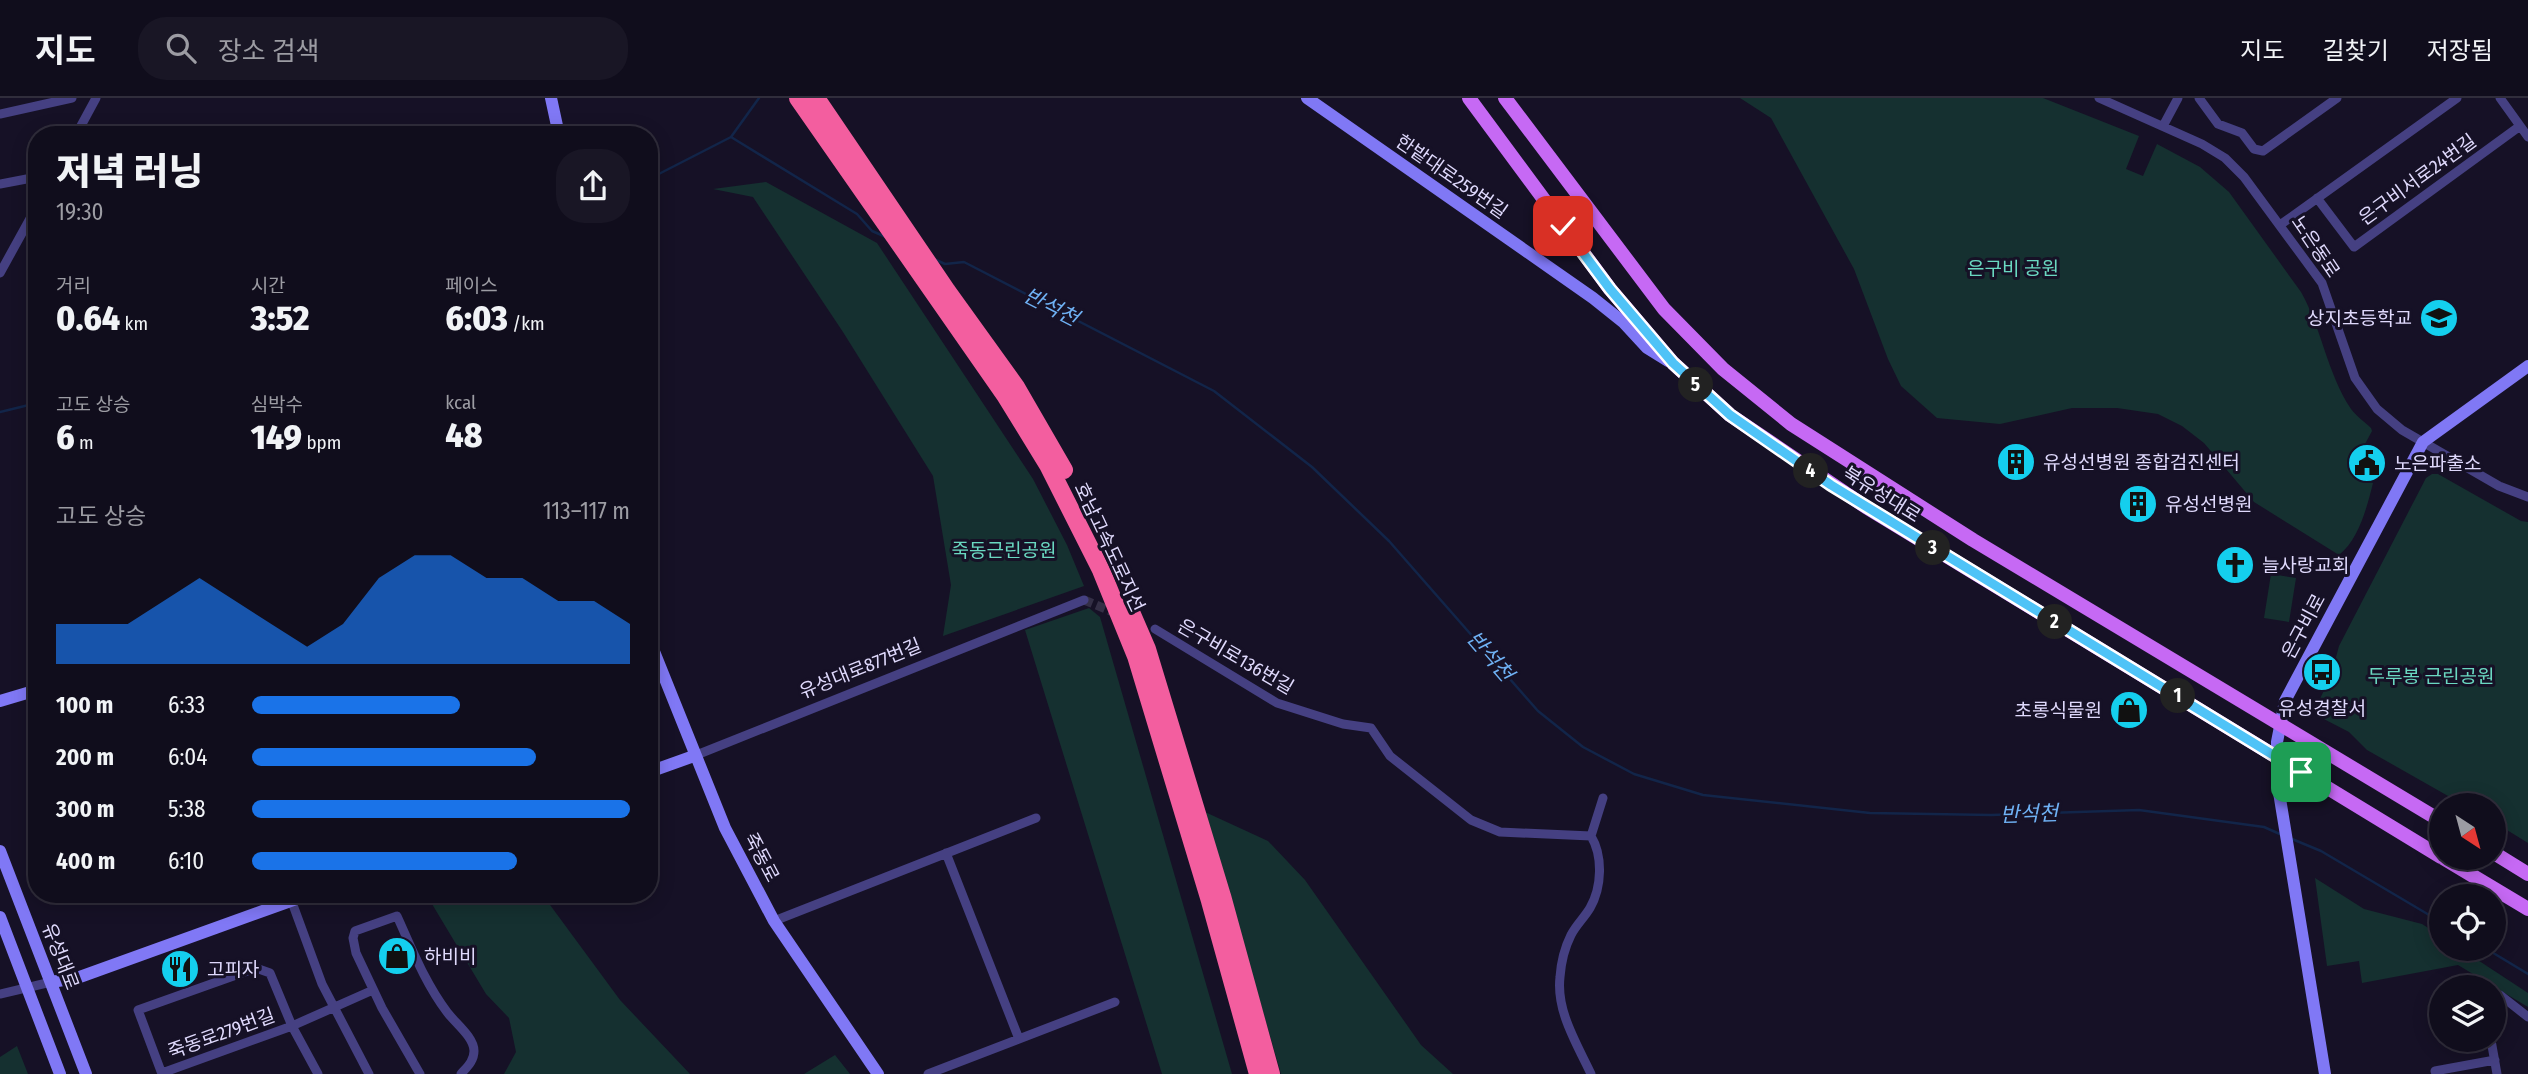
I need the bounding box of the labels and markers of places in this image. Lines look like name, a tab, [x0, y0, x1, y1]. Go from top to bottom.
pin	[1533, 196, 1593, 256]
school or university icon: 상지초등학교	[2418, 297, 2460, 339]
place label: 상지초등학교	[2307, 307, 2412, 330]
pin: 5	[1678, 368, 1714, 402]
building icon: 유성선병원 종합검진센터	[1995, 441, 2037, 483]
public building icon: 노은파출소	[2346, 442, 2388, 484]
place label: 유성선병원 종합검진센터	[2043, 451, 2240, 474]
place label: 노은파출소	[2394, 452, 2481, 475]
pin: 4	[1794, 454, 1828, 488]
building icon: 유성선병원	[2117, 483, 2159, 525]
place label: 유성선병원	[2165, 493, 2252, 516]
pin: 3	[1916, 531, 1951, 566]
church icon: 늘사랑교회	[2214, 544, 2256, 586]
place label: 늘사랑교회	[2262, 554, 2349, 577]
pin: 2	[2038, 604, 2072, 640]
bus stop icon: 유성경찰서	[2301, 651, 2343, 693]
pin: 1	[2160, 678, 2196, 714]
shop icon: 초롱식물원	[2108, 689, 2150, 731]
place label: 유성경찰서	[2278, 697, 2366, 720]
place label: 초롱식물원	[2015, 699, 2102, 722]
pin	[2271, 742, 2331, 802]
shop icon: 하비비	[376, 935, 418, 977]
place label: 하비비	[424, 945, 476, 968]
restaurant icon: 고피자	[159, 948, 201, 990]
place label: 고피자	[207, 958, 259, 981]

